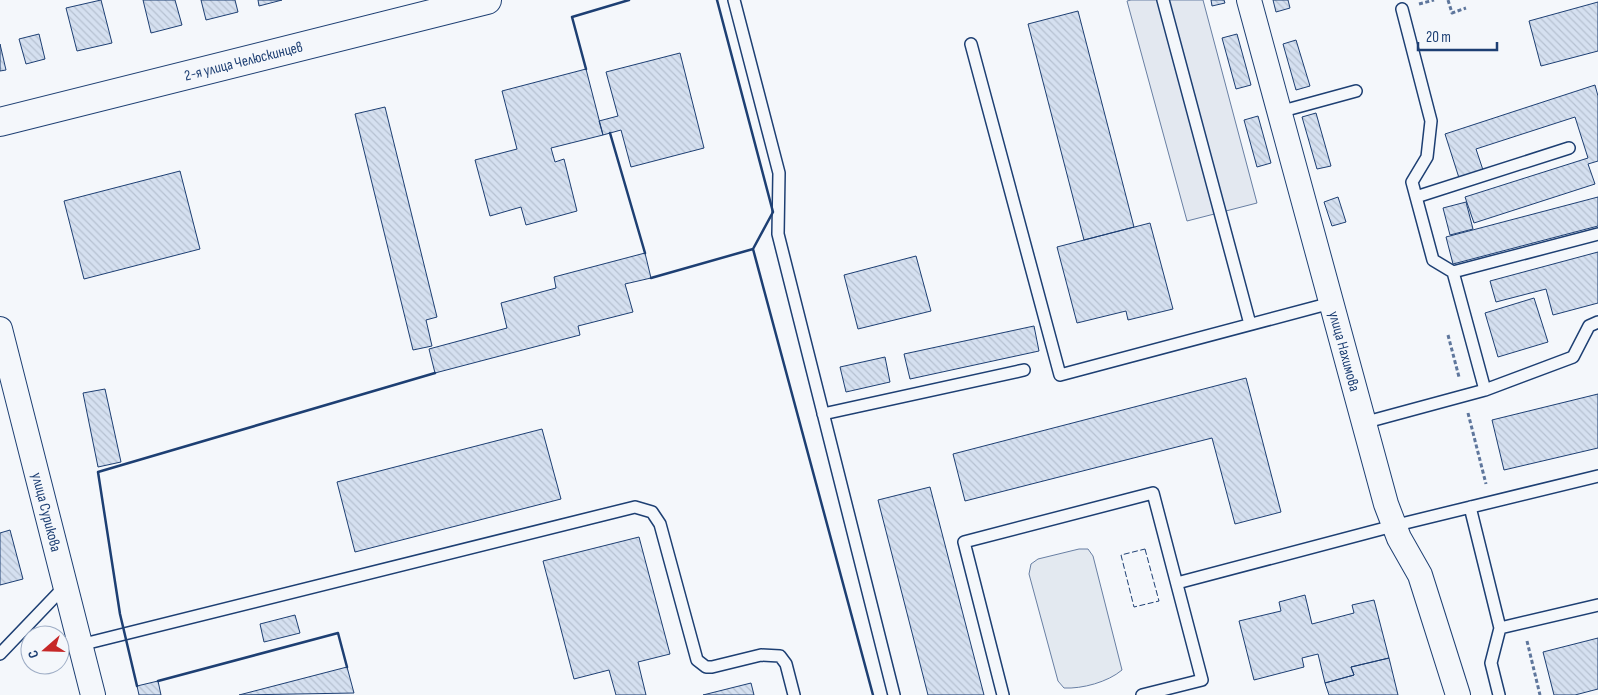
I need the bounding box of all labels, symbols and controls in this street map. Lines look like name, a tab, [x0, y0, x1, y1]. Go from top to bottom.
scale bar	[1418, 20, 1497, 52]
text: 20 m	[1426, 28, 1451, 47]
street label: 2-я улица Челюскинцев	[182, 37, 305, 85]
street label: улица Нахимова	[1324, 309, 1365, 394]
street label: улица Сурикова	[27, 471, 66, 554]
north arrow	[20, 625, 70, 675]
text: С	[24, 648, 42, 661]

